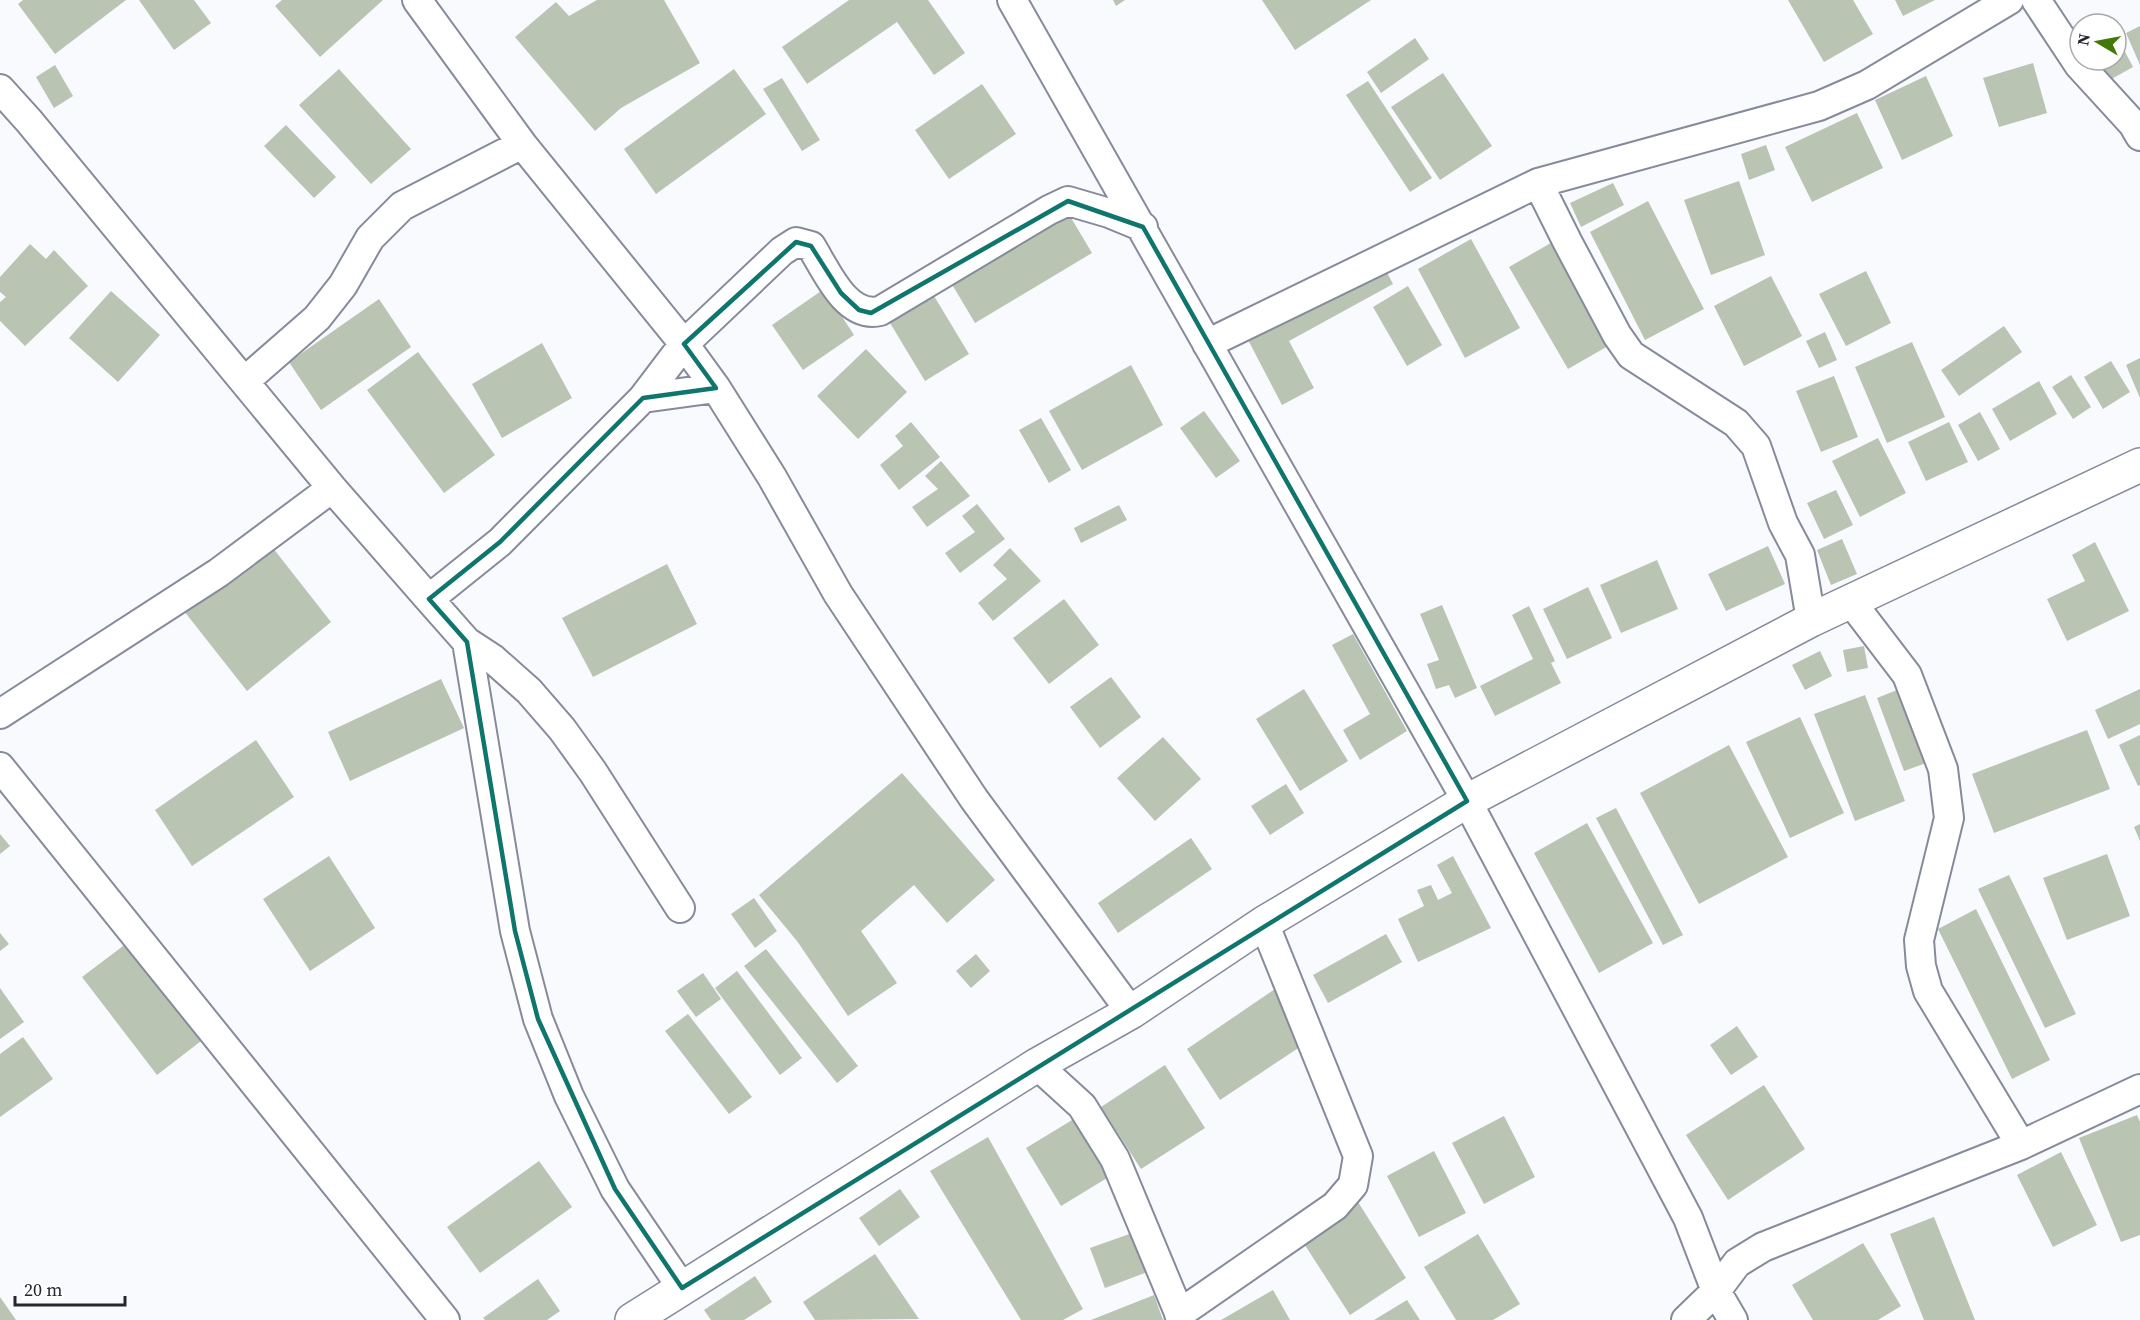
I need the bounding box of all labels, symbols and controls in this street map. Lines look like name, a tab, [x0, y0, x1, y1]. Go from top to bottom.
north arrow	[2068, 12, 2128, 72]
text: N	[2071, 31, 2095, 47]
scale bar	[15, 1269, 124, 1307]
text: 20 m	[24, 1277, 62, 1302]

